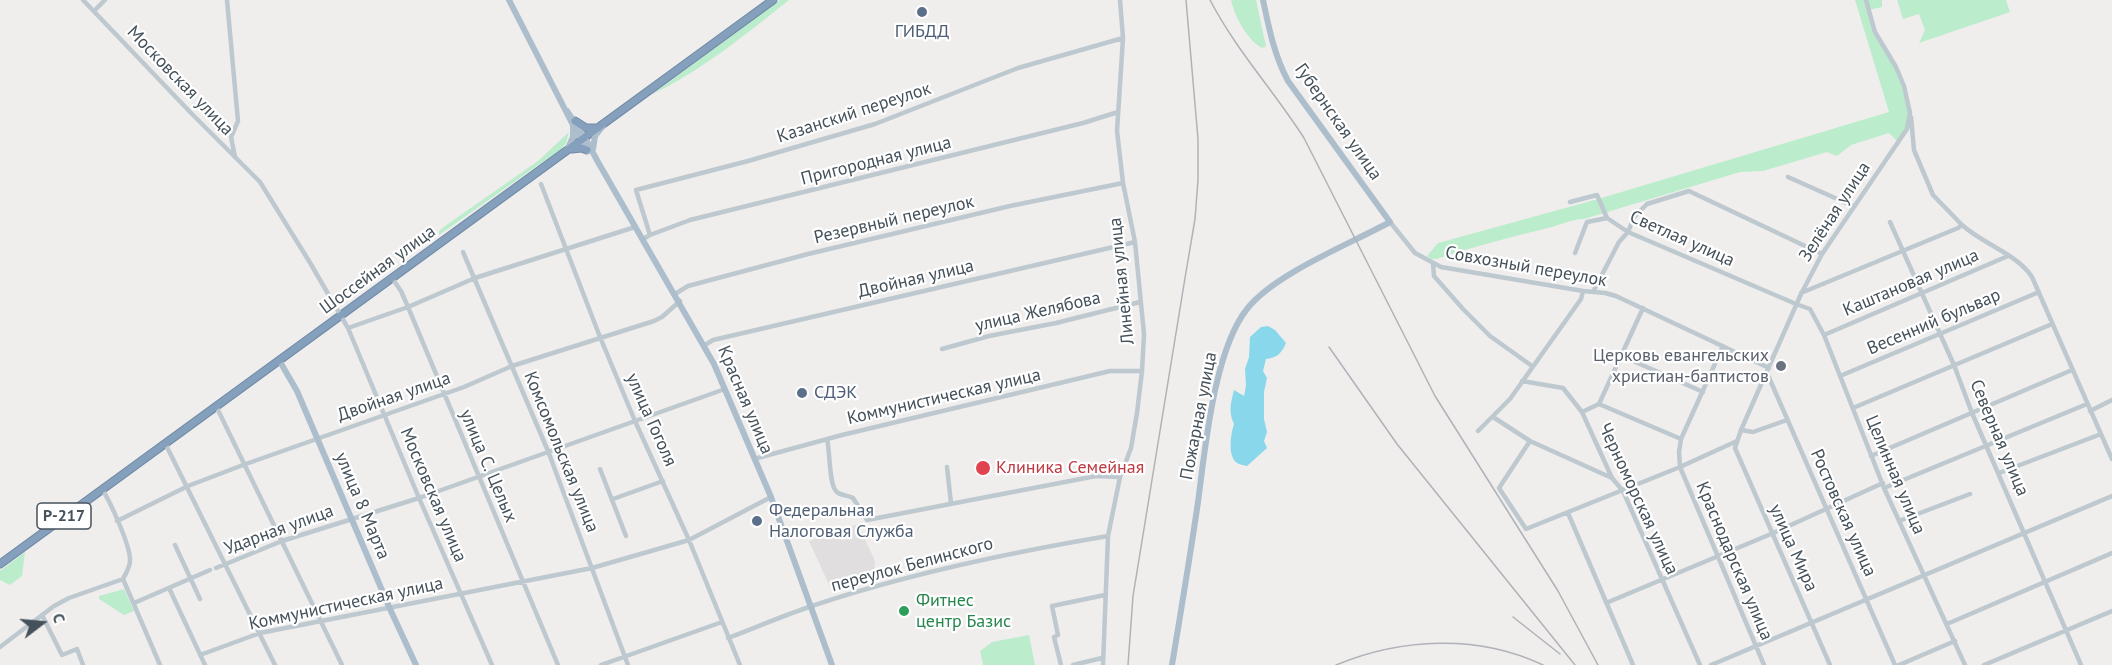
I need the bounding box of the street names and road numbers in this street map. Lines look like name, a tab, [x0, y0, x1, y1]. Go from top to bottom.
street label: Московская улица	[122, 22, 238, 140]
street label: Губернская улица	[1290, 60, 1386, 184]
street label: Казанский переулок	[774, 78, 934, 148]
street label: Пригородная улица	[799, 132, 953, 190]
street label: Зелёная улица	[1795, 158, 1875, 266]
street label: Резервный переулок	[812, 191, 976, 249]
street label: Светлая улица	[1626, 206, 1738, 272]
street label: Линейная улица	[1105, 216, 1139, 346]
street label: Шоссейная улица	[316, 221, 440, 319]
street label: Совхозный переулок	[1443, 242, 1609, 292]
street label: Каштановая улица	[1840, 245, 1982, 321]
street label: Двойная улица	[856, 255, 976, 303]
street label: Весенний бульвар	[1864, 284, 2004, 360]
street label: улица Желябова	[973, 287, 1103, 337]
street label: Красная улица	[712, 343, 778, 457]
street label: Пожарная улица	[1176, 350, 1222, 482]
street label: Коммунистическая улица	[845, 364, 1043, 430]
street label: Двойная улица	[335, 368, 453, 426]
street label: Комсомольская улица	[519, 368, 603, 536]
street label: улица Гоголя	[621, 370, 681, 470]
street label: Северная улица	[1965, 376, 2033, 500]
street label: улица С. Целых	[455, 406, 521, 526]
street label: Целинная улица	[1860, 412, 1930, 538]
street label: Черноморская улица	[1593, 420, 1683, 578]
street label: Московская улица	[395, 425, 471, 565]
street label: Ростовская улица	[1805, 446, 1881, 580]
street label: улица 8 Марта	[330, 449, 394, 563]
street label: Краснодарская улица	[1691, 478, 1777, 644]
street label: Ударная улица	[221, 500, 337, 560]
street label: улица Мира	[1764, 501, 1822, 595]
road number: Р-217	[37, 503, 91, 529]
street label: переулок Белинского	[829, 533, 995, 597]
street label: Коммунистическая улица	[247, 573, 445, 635]

